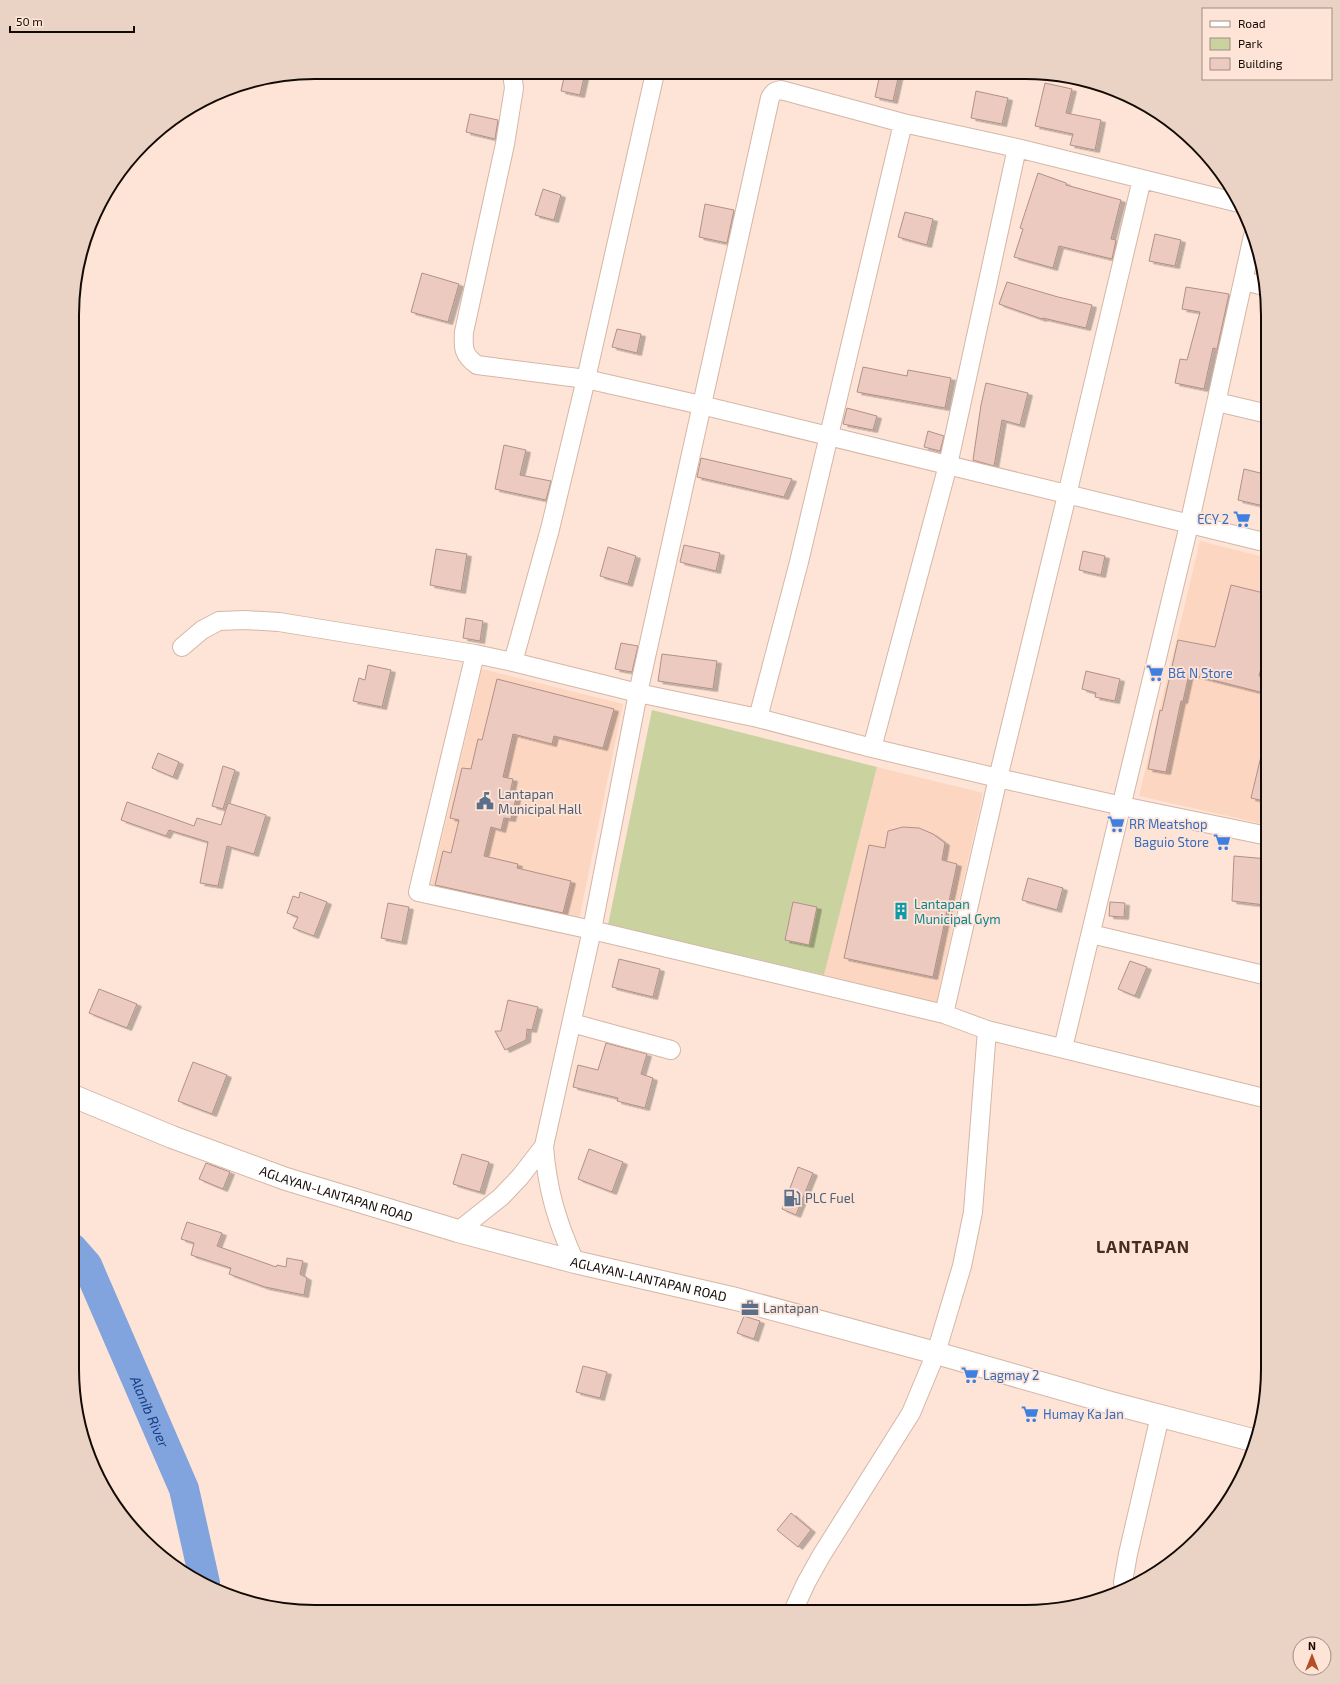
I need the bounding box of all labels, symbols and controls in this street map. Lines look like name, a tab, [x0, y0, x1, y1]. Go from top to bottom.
scale bar	[10, 8, 134, 34]
legend	[1202, 8, 1332, 80]
text: 50 m	[16, 14, 43, 28]
text: Road	[1238, 16, 1266, 30]
text: Park	[1238, 36, 1263, 50]
text: Building	[1238, 56, 1283, 70]
supermarket icon: ECY 2	[1232, 509, 1252, 529]
place label: ECY 2	[1197, 511, 1229, 527]
supermarket icon: B& N Store	[1145, 663, 1165, 683]
place label: B& N Store	[1168, 665, 1233, 681]
place label: Lantapan Municipal Hall	[498, 786, 582, 817]
public building icon: Lantapan Municipal Hall	[475, 791, 495, 811]
supermarket icon: RR Meatshop	[1106, 814, 1126, 834]
place label: RR Meatshop	[1129, 816, 1208, 832]
supermarket icon: Baguio Store	[1212, 832, 1232, 852]
place label: Baguio Store	[1134, 834, 1209, 850]
place label: Lantapan Municipal Gym	[914, 896, 1001, 927]
building icon: Lantapan Municipal Gym	[891, 901, 911, 921]
street label: AGLAYAN-LANTAPAN ROAD	[257, 1162, 415, 1225]
fuel station icon: PLC Fuel	[782, 1188, 802, 1208]
place label: PLC Fuel	[805, 1190, 855, 1206]
district label: LANTAPAN	[1096, 1236, 1190, 1256]
street label: AGLAYAN-LANTAPAN ROAD	[569, 1253, 728, 1305]
office icon: Lantapan	[740, 1298, 760, 1318]
place label: Lantapan	[763, 1300, 819, 1316]
supermarket icon: Lagmay 2	[960, 1365, 980, 1385]
place label: Lagmay 2	[983, 1367, 1039, 1383]
water label: Alanib River	[127, 1372, 173, 1450]
supermarket icon: Humay Ka Jan	[1020, 1404, 1040, 1424]
place label: Humay Ka Jan	[1043, 1406, 1124, 1422]
north arrow	[1292, 1636, 1332, 1676]
text: N	[1308, 1639, 1316, 1652]

